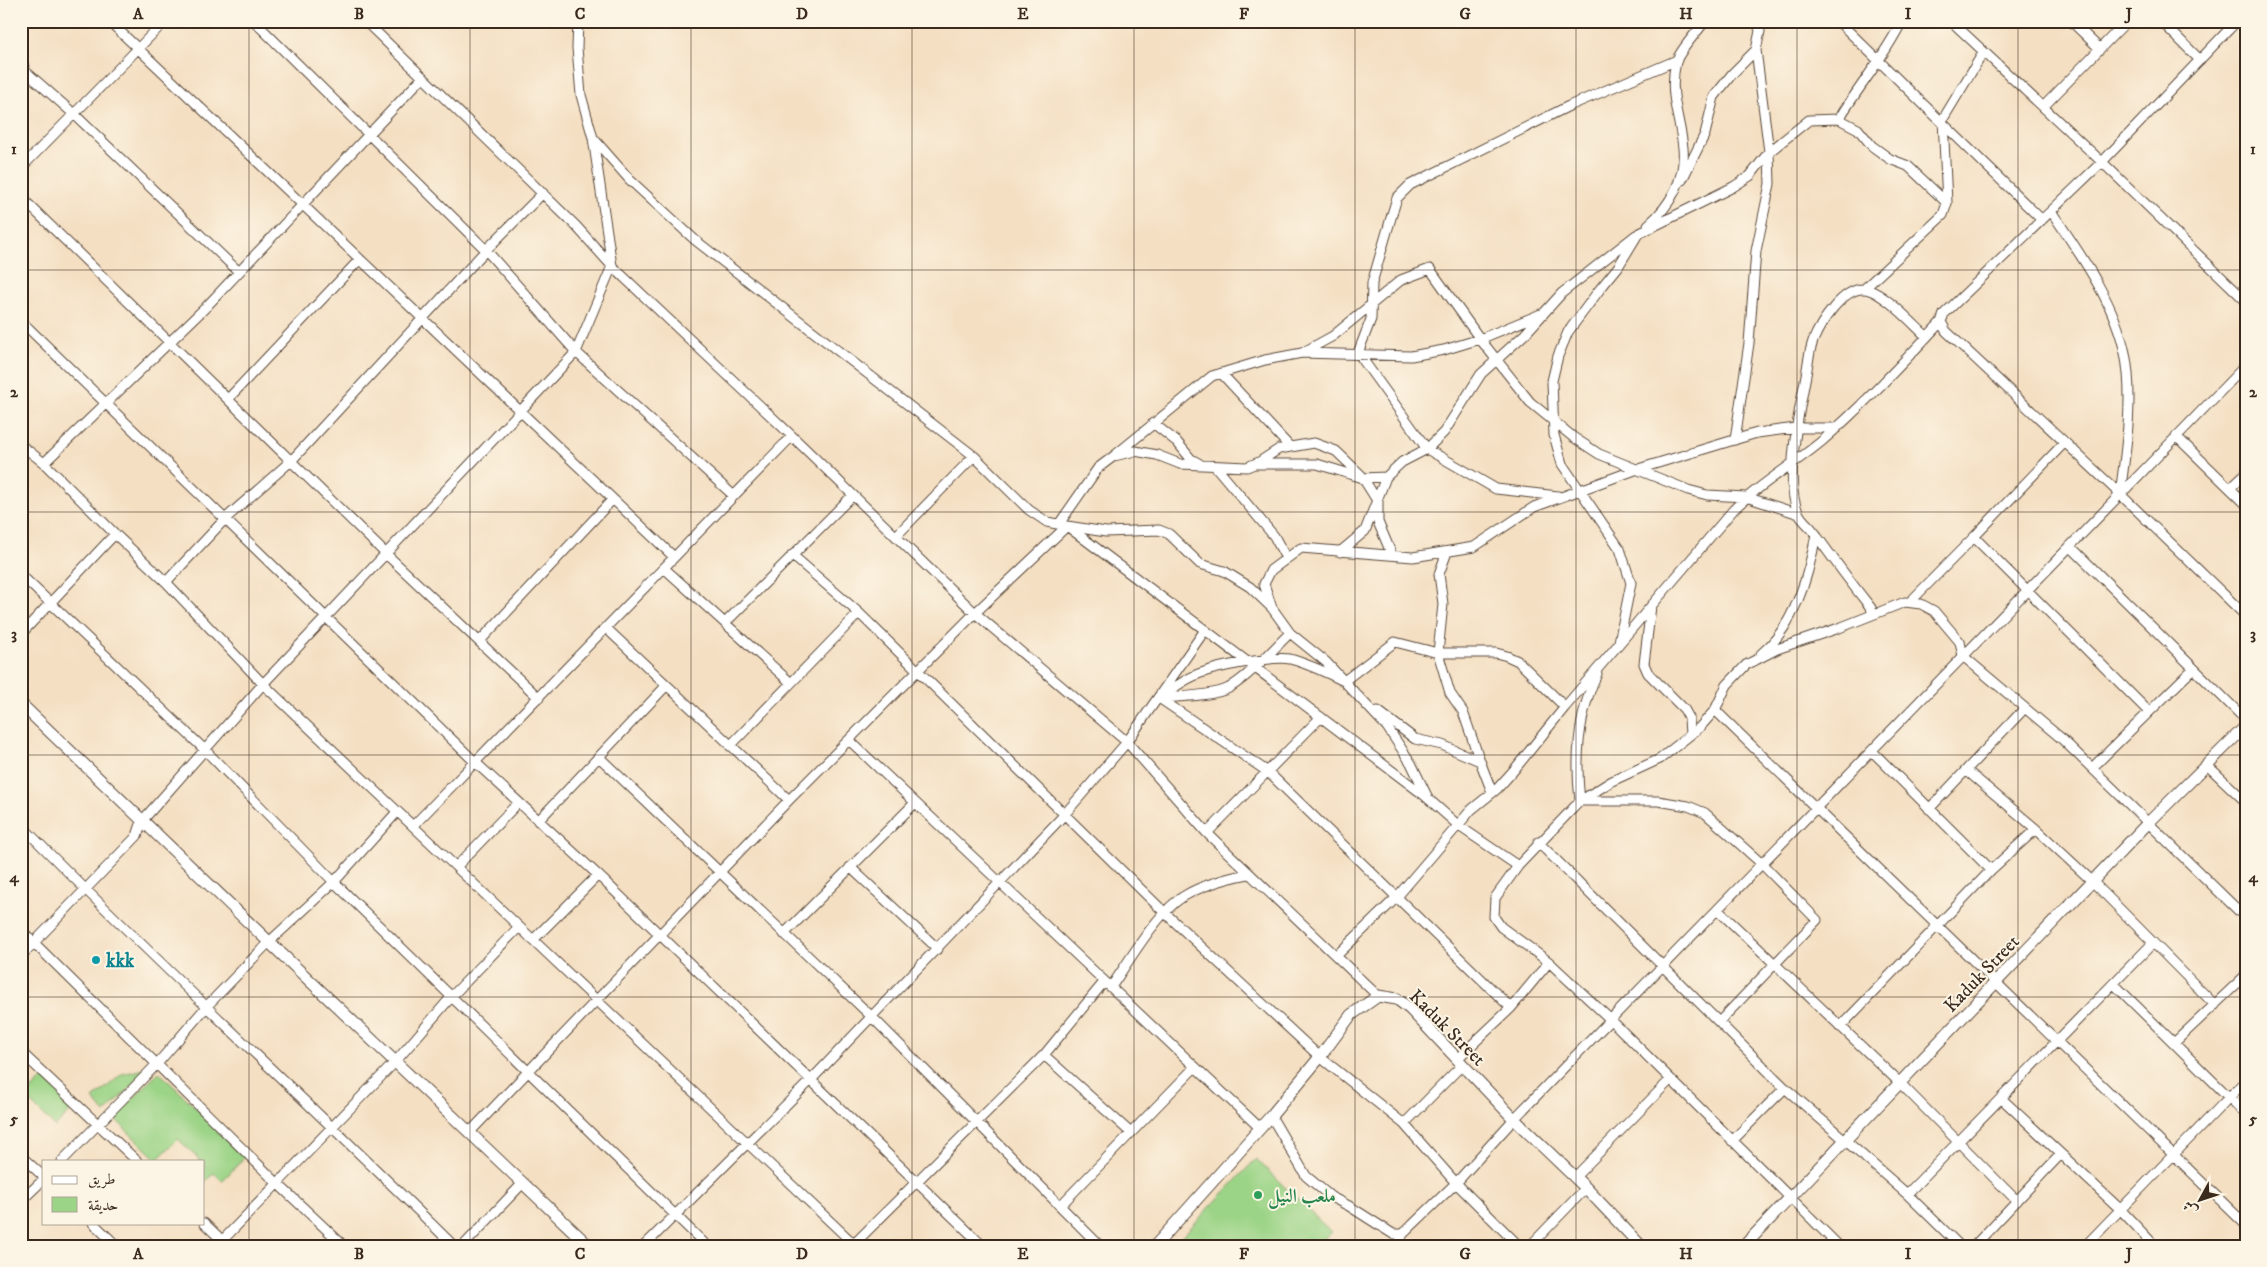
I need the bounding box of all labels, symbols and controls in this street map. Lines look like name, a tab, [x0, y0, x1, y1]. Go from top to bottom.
text: A	[132, 4, 144, 24]
text: B	[354, 4, 364, 24]
text: C	[575, 4, 585, 24]
text: D	[796, 4, 808, 24]
text: E	[1017, 4, 1029, 24]
text: F	[1239, 4, 1249, 24]
text: G	[1459, 4, 1471, 24]
text: H	[1679, 4, 1693, 24]
text: I	[1905, 4, 1912, 24]
text: J	[2124, 4, 2133, 24]
text: 1	[11, 139, 17, 159]
text: 1	[2250, 139, 2256, 159]
text: 2	[10, 382, 19, 402]
text: 2	[2249, 382, 2258, 402]
text: 3	[11, 624, 17, 644]
text: 3	[2250, 624, 2256, 644]
text: 4	[8, 867, 19, 887]
text: 4	[2247, 867, 2258, 887]
street label: Kaduk Street	[1940, 931, 2025, 1017]
place label: kkk	[105, 950, 135, 973]
marker: kkk	[90, 954, 102, 966]
street label: Kaduk Street	[1404, 985, 1490, 1071]
text: 5	[9, 1109, 18, 1129]
text: 5	[2248, 1109, 2257, 1129]
legend	[42, 1160, 205, 1224]
text: طريق	[88, 1170, 115, 1189]
north arrow	[2174, 1174, 2224, 1224]
place label: ملعب النيل	[1268, 1185, 1336, 1209]
marker: ملعب النيل	[1252, 1189, 1264, 1201]
text: حديقة	[88, 1196, 118, 1215]
text: ش	[2179, 1197, 2202, 1219]
text: A	[132, 1244, 144, 1264]
text: B	[354, 1244, 364, 1264]
text: C	[575, 1244, 585, 1264]
text: D	[796, 1244, 808, 1264]
text: E	[1017, 1244, 1029, 1264]
text: F	[1239, 1244, 1249, 1264]
text: G	[1459, 1244, 1471, 1264]
text: H	[1679, 1244, 1693, 1264]
text: I	[1905, 1244, 1912, 1264]
text: J	[2124, 1244, 2133, 1264]

